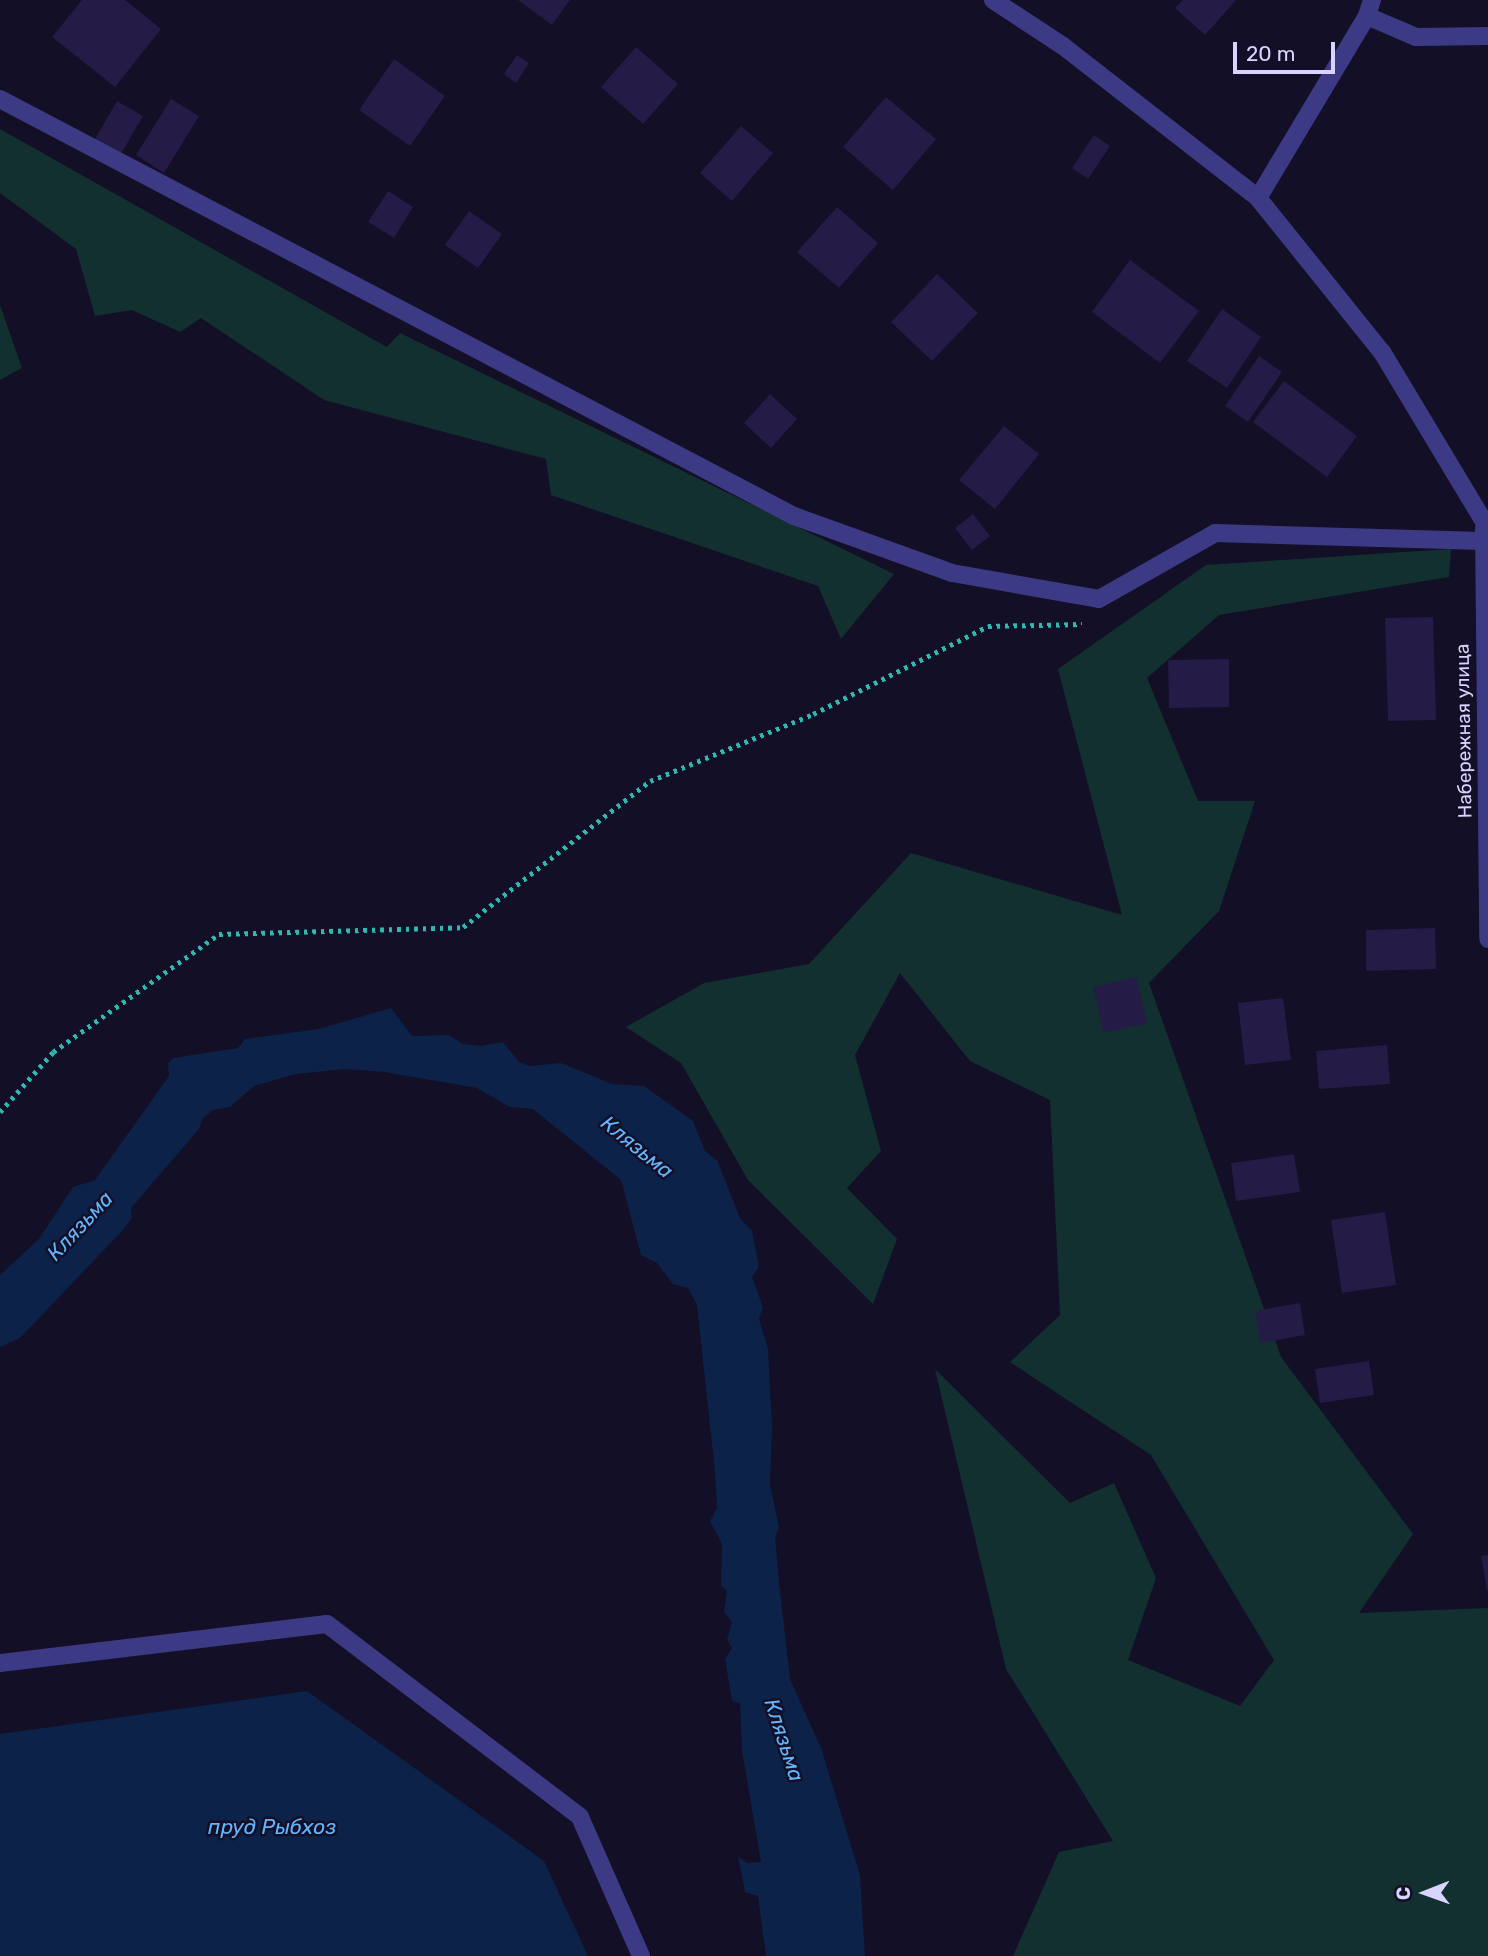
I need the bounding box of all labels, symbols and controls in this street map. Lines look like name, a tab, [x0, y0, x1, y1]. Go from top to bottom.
scale bar	[1236, 28, 1338, 72]
text: 20 m	[1246, 41, 1295, 66]
street label: Набережная улица	[1451, 644, 1477, 818]
water label: Клязьма	[596, 1110, 678, 1184]
water label: Клязьма	[42, 1186, 118, 1266]
water label: Клязьма	[759, 1695, 809, 1785]
water label: пруд Рыбхоз	[208, 1814, 336, 1840]
north arrow	[1390, 1858, 1460, 1928]
text: С	[1392, 1887, 1415, 1900]

